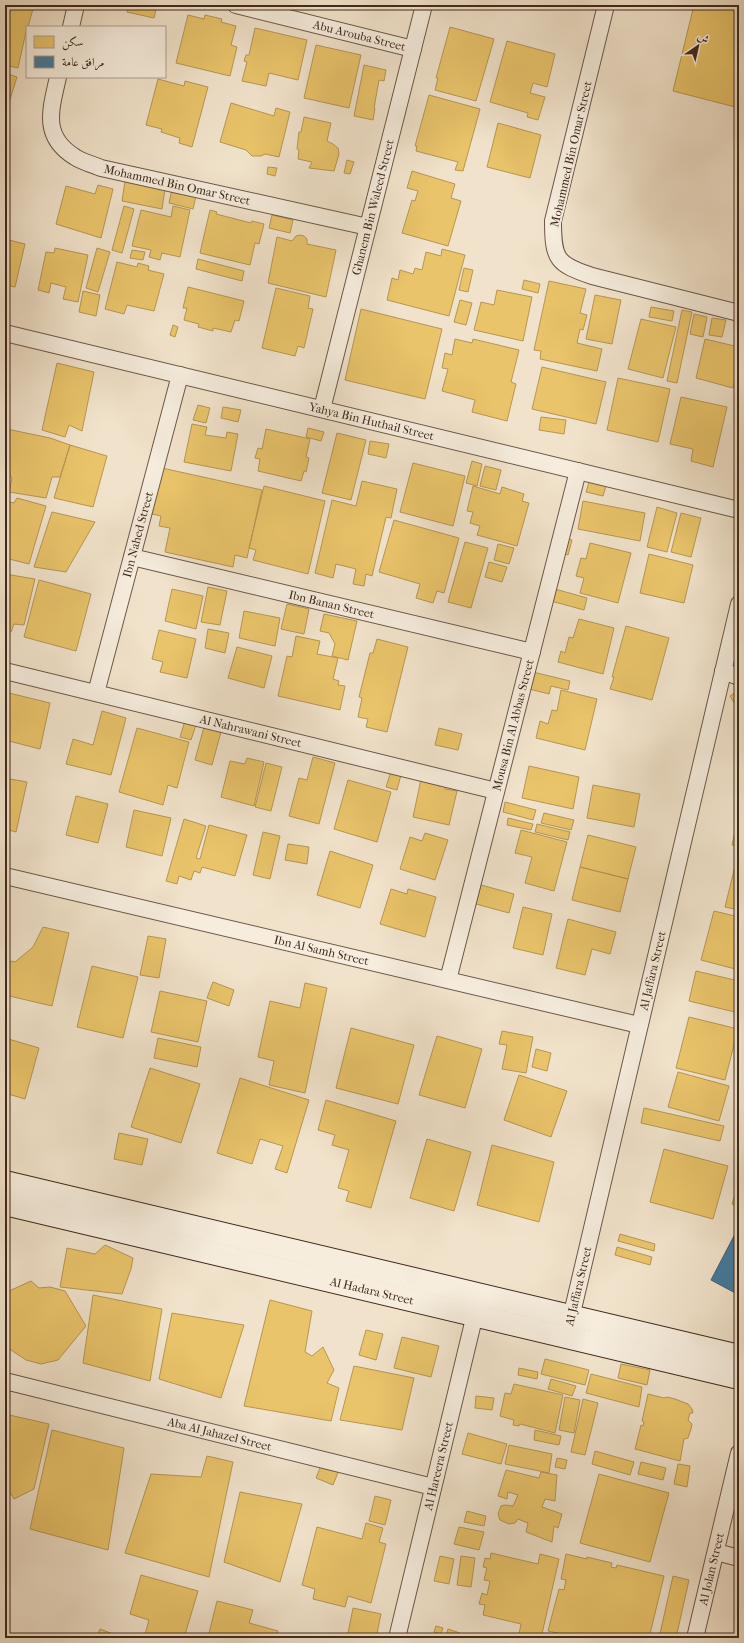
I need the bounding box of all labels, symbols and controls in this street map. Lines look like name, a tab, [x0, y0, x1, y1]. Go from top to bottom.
street label: Abu Arouba Street	[310, 17, 408, 54]
legend	[26, 26, 166, 78]
north arrow	[678, 26, 718, 66]
text: ش	[695, 30, 712, 47]
text: سكن	[62, 35, 83, 51]
text: مرافق عامة	[62, 55, 104, 71]
street label: Mohammed Bin Omar Street	[547, 79, 595, 228]
street label: Ghanem Bin Waleed Street	[349, 137, 397, 277]
street label: Mohammed Bin Omar Street	[103, 162, 252, 208]
street label: Yahya Bin Huthail Street	[307, 399, 436, 443]
street label: Ibn Nahed Street	[120, 489, 156, 579]
street label: Ibn Banan Street	[287, 587, 376, 621]
street label: Mousa Bin Al Abbas Street	[490, 657, 537, 793]
street label: Al Nahrawani Street	[197, 712, 304, 750]
street label: Al Jaffara Street	[636, 929, 669, 1013]
street label: Ibn Al Samh Street	[273, 932, 371, 968]
street label: Al Jaffara Street	[562, 1244, 595, 1328]
street label: Al Hadara Street	[327, 1274, 416, 1308]
street label: Aba Al Jahazel Street	[165, 1414, 274, 1454]
street label: Al Hareera Street	[421, 1420, 456, 1513]
street label: Al Jolan Street	[696, 1531, 727, 1608]

